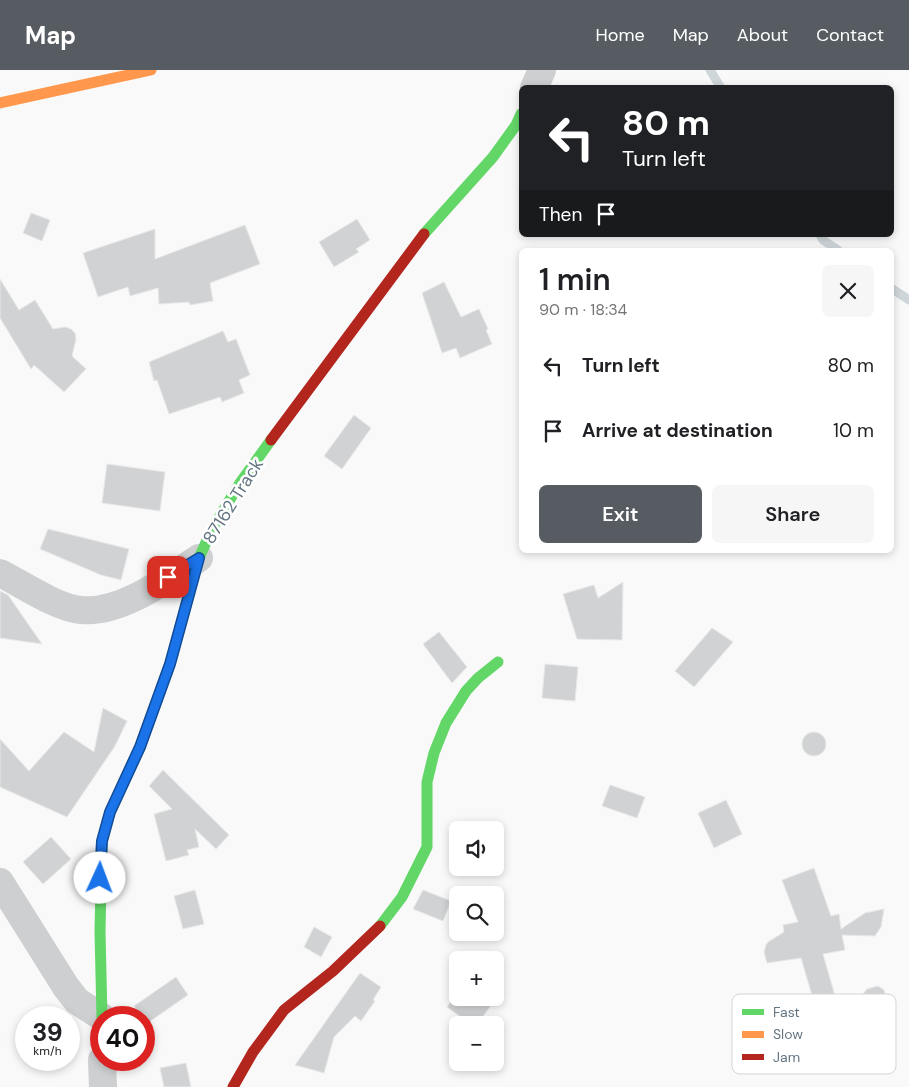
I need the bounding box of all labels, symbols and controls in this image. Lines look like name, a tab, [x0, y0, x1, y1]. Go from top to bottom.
text: Map	[25, 20, 76, 51]
text: Home	[595, 23, 645, 47]
text: Map	[673, 23, 709, 47]
text: About	[737, 23, 788, 47]
text: Contact	[816, 23, 884, 47]
text: 80 m	[622, 100, 710, 146]
icon: left	[539, 105, 604, 170]
text: Turn left	[622, 144, 706, 173]
icon: arrive	[592, 200, 620, 228]
text: Then	[539, 202, 582, 227]
text: 1 min	[539, 260, 611, 299]
button: close	[822, 265, 874, 317]
text: 90 m · 18:34	[539, 299, 627, 320]
icon: left	[539, 352, 567, 380]
text: Turn left	[582, 353, 660, 378]
text: 80 m	[827, 353, 874, 378]
icon: arrive	[539, 417, 567, 445]
text: Arrive at destination	[582, 418, 773, 443]
text: 10 m	[833, 418, 874, 443]
street label: 87162 Track	[197, 454, 269, 548]
button: Exit	[539, 485, 702, 543]
button: Share	[712, 485, 874, 543]
pin	[147, 556, 189, 598]
icon: arrive	[154, 563, 182, 591]
map controls	[449, 821, 504, 1071]
button: sound	[449, 821, 504, 876]
position arrow	[73, 851, 125, 903]
button: search	[449, 886, 504, 941]
button: +	[449, 951, 504, 1006]
legend	[732, 994, 896, 1074]
text: Fast	[773, 1003, 800, 1021]
speed limit sign: 40	[90, 1006, 155, 1071]
text: 39	[32, 1016, 63, 1049]
button: −	[449, 1016, 504, 1071]
text: Slow	[773, 1025, 803, 1043]
text: km/h	[33, 1043, 62, 1059]
text: Jam	[773, 1048, 800, 1066]

